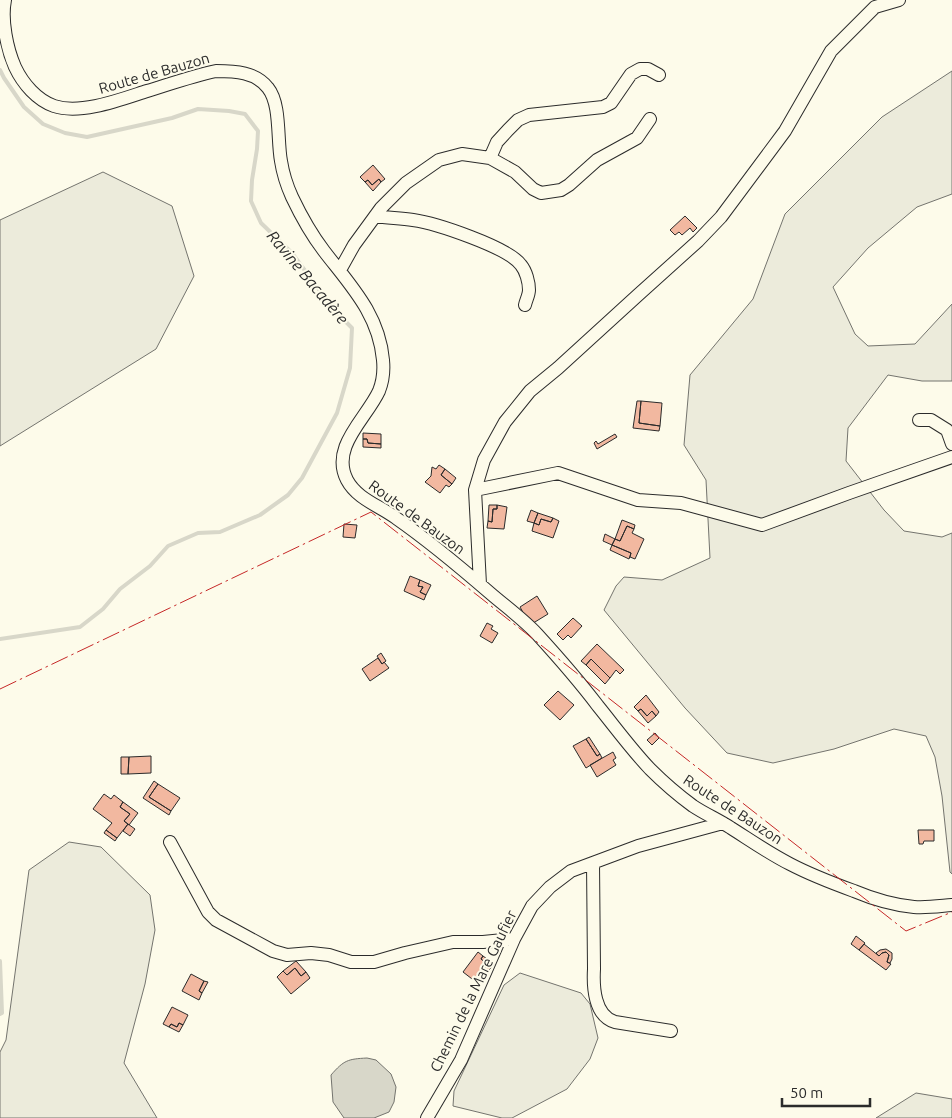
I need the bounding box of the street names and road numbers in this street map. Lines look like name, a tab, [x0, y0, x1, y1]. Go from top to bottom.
street label: Route de Bauzon	[97, 49, 211, 97]
street label: Route de Bauzon	[366, 476, 468, 558]
street label: Route de Bauzon	[680, 771, 786, 847]
street label: Chemin de la Mare Gaufier	[426, 907, 520, 1075]

